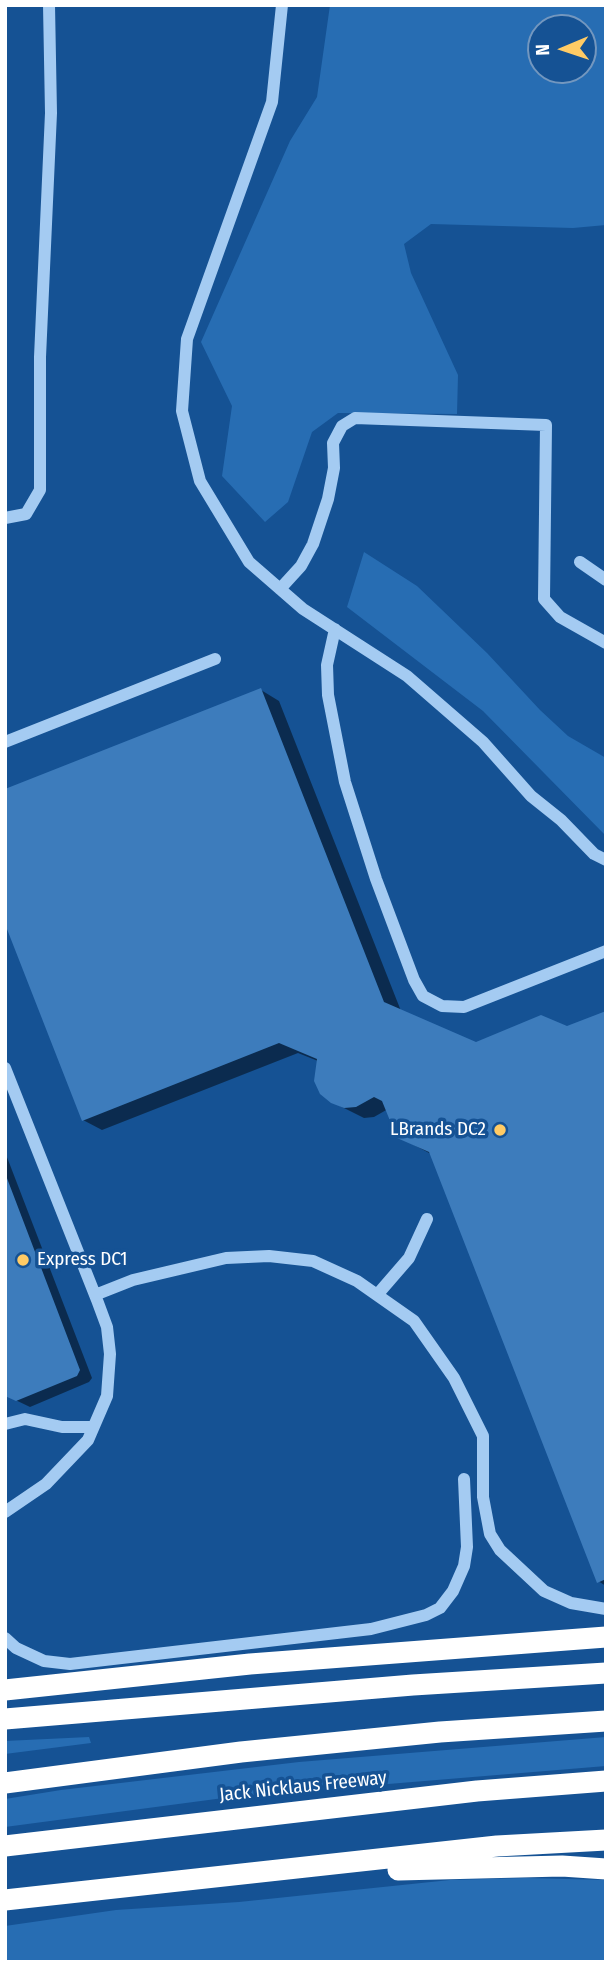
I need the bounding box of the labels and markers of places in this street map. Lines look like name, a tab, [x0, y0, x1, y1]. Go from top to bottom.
place label: LBrands DC2	[390, 1119, 486, 1141]
marker: LBrands DC2	[492, 1122, 508, 1138]
place label: Express DC1	[37, 1249, 127, 1271]
marker: Express DC1	[15, 1252, 31, 1268]

